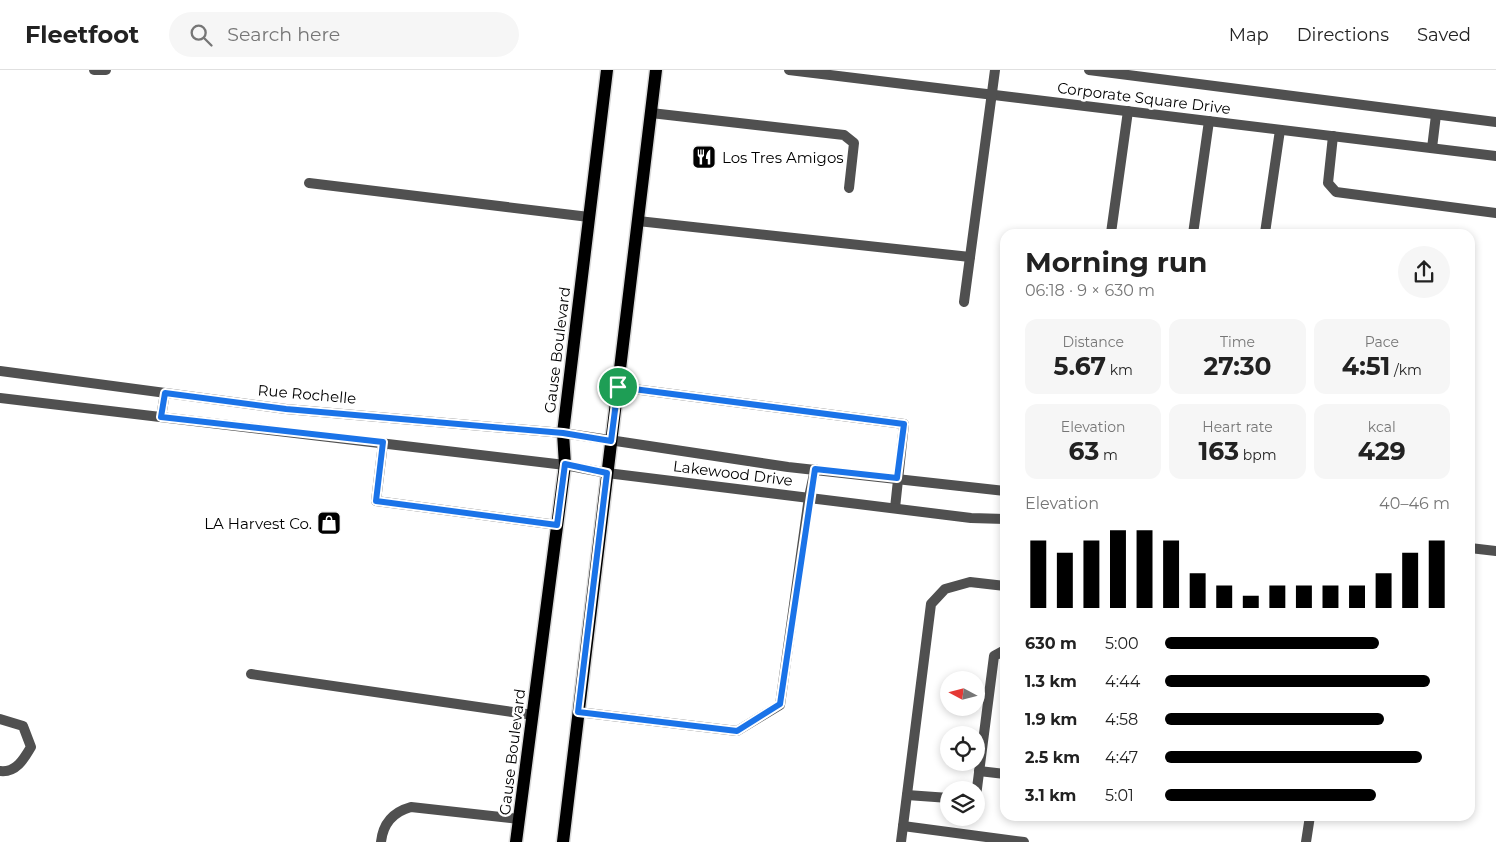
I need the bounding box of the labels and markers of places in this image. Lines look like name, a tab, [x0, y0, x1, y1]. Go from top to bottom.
restaurant icon: Los Tres Amigos	[691, 144, 717, 170]
place label: Los Tres Amigos	[722, 148, 844, 167]
pin	[597, 366, 639, 408]
shop icon: LA Harvest Co.	[316, 510, 342, 536]
place label: LA Harvest Co.	[204, 514, 312, 533]

